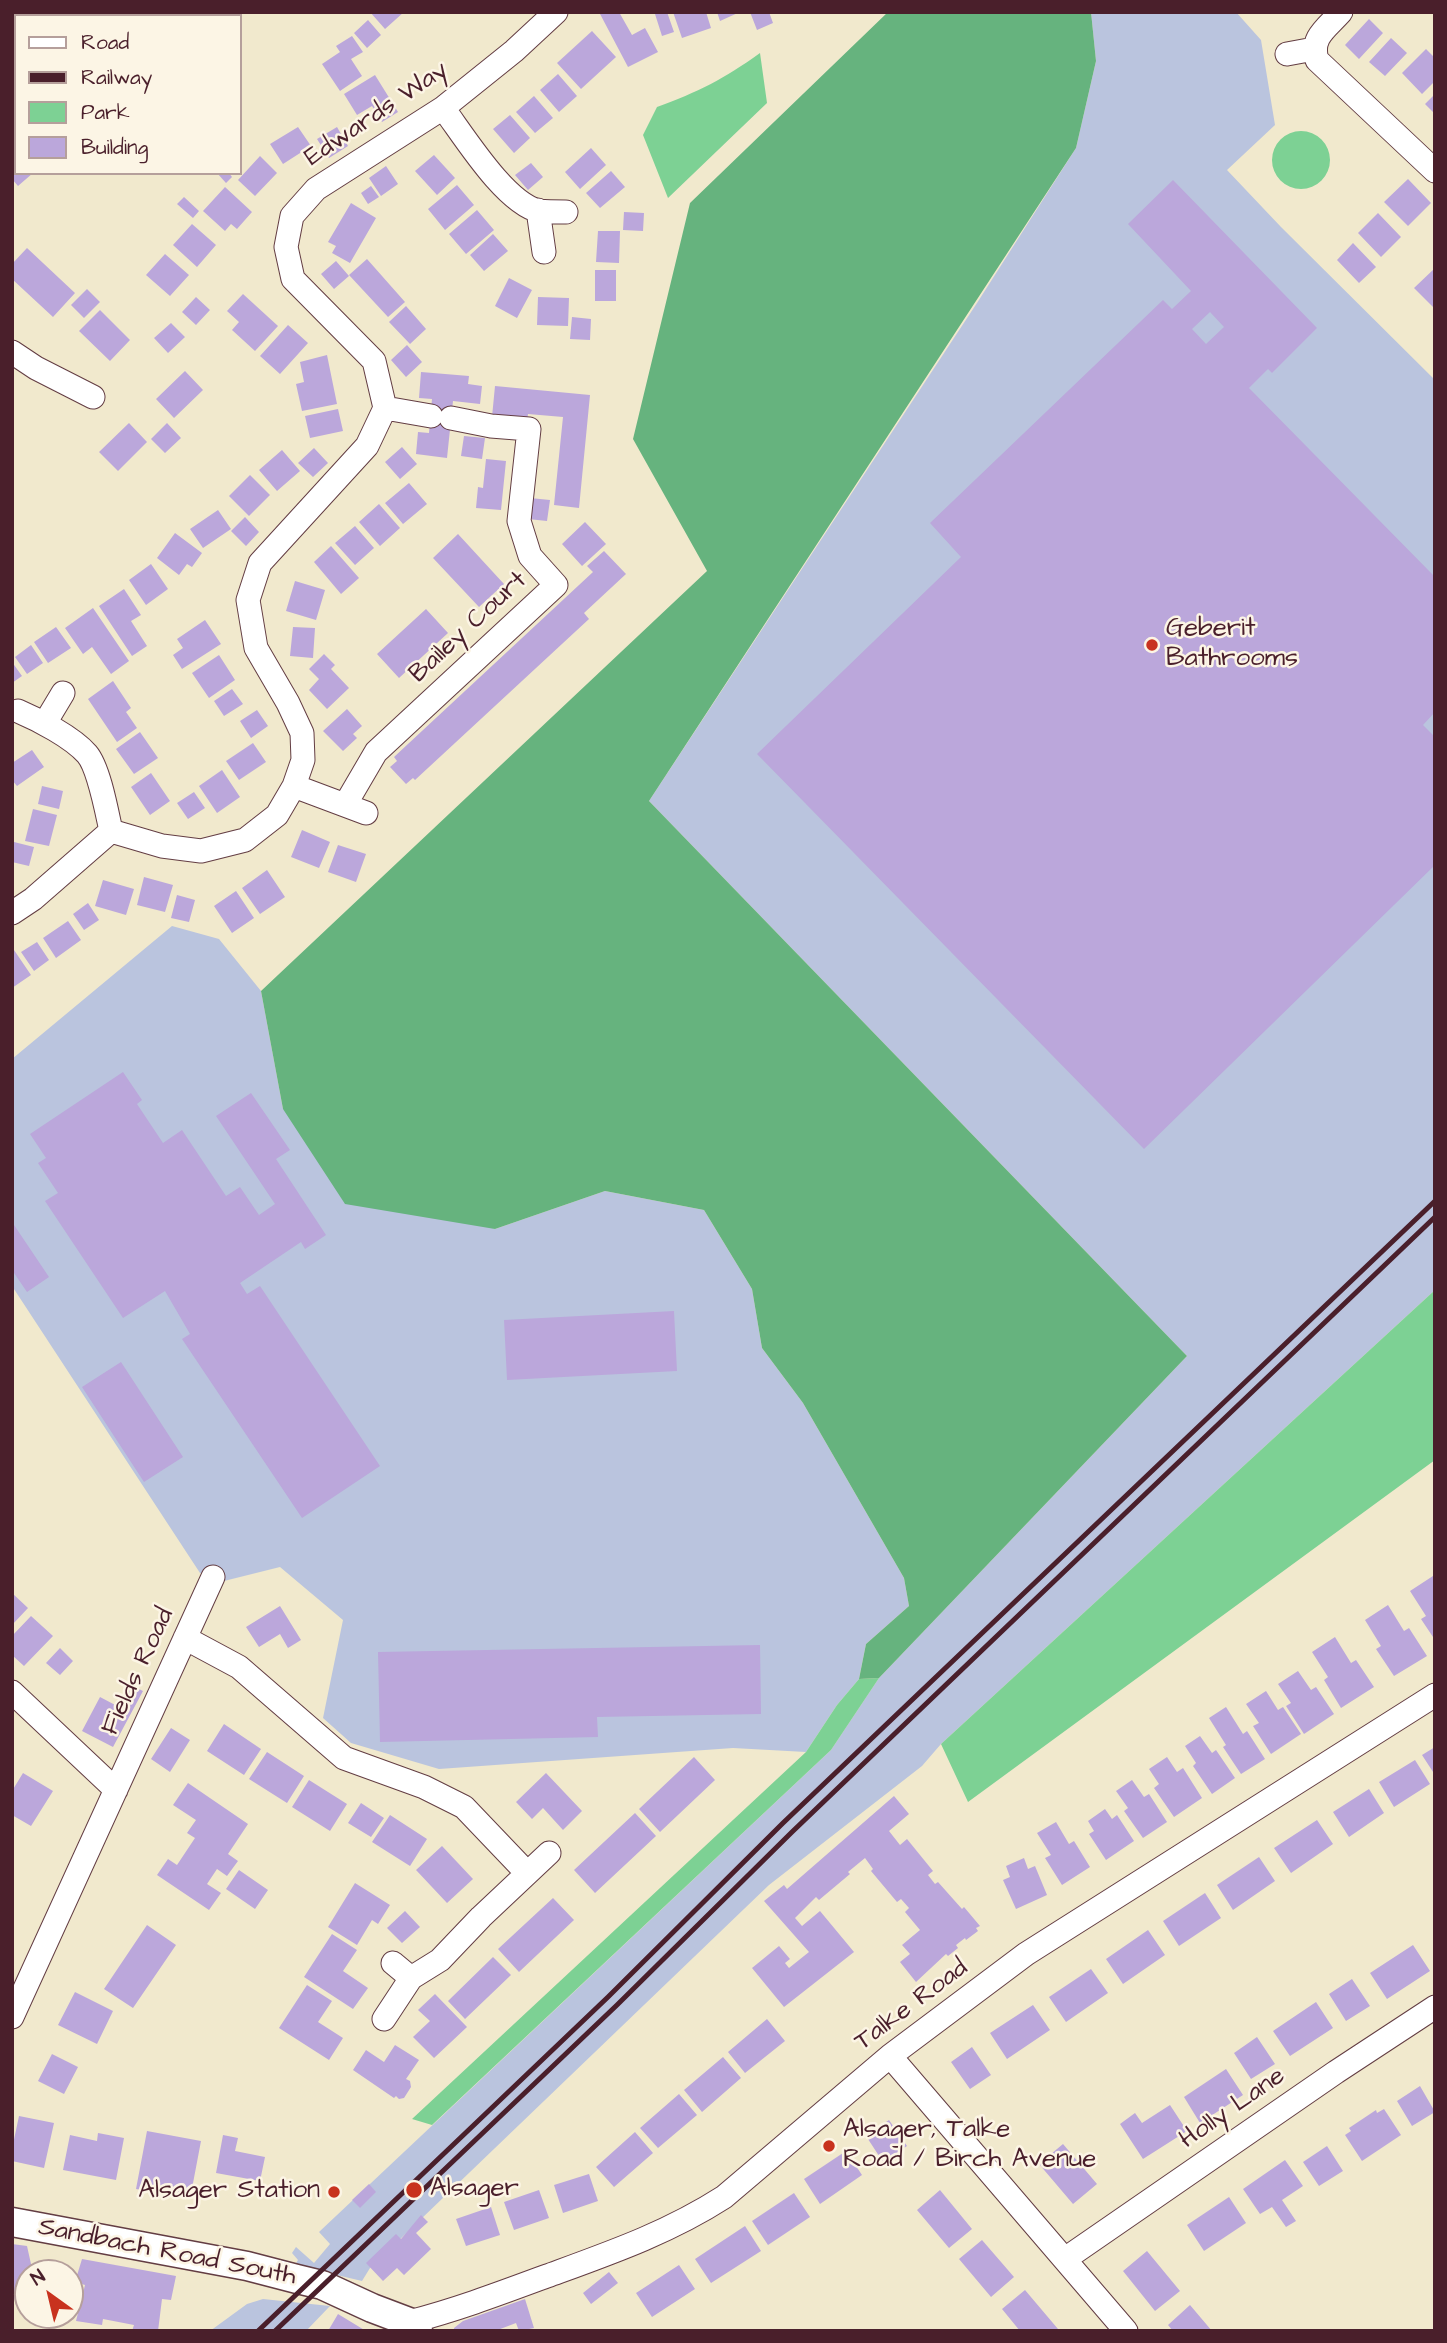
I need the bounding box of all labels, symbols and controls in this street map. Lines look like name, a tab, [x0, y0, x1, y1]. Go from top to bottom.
legend	[14, 14, 242, 175]
text: Road	[81, 28, 129, 57]
street label: Edwards Way	[299, 56, 455, 174]
text: Railway	[81, 63, 152, 92]
text: Park	[81, 98, 130, 127]
text: Building	[81, 133, 148, 162]
street label: Bailey Court	[404, 566, 534, 690]
place label: Geberit Bathrooms	[1166, 614, 1298, 676]
marker: Geberit Bathrooms	[1144, 637, 1160, 653]
street label: Fields Road	[96, 1604, 182, 1740]
street label: Talke Road	[849, 1953, 975, 2059]
street label: Holly Lane	[1174, 2061, 1292, 2157]
place label: Alsager, Talke Road / Birch Avenue	[843, 2115, 1096, 2176]
marker: Alsager, Talke Road / Birch Avenue	[821, 2138, 837, 2154]
place label: Alsager	[430, 2174, 519, 2206]
place label: Alsager Station	[138, 2176, 320, 2208]
marker: Alsager	[404, 2180, 424, 2200]
marker: Alsager Station	[326, 2184, 342, 2200]
street label: Sandbach Road South	[35, 2213, 299, 2293]
north arrow	[14, 2259, 84, 2329]
text: N	[26, 2263, 51, 2292]

